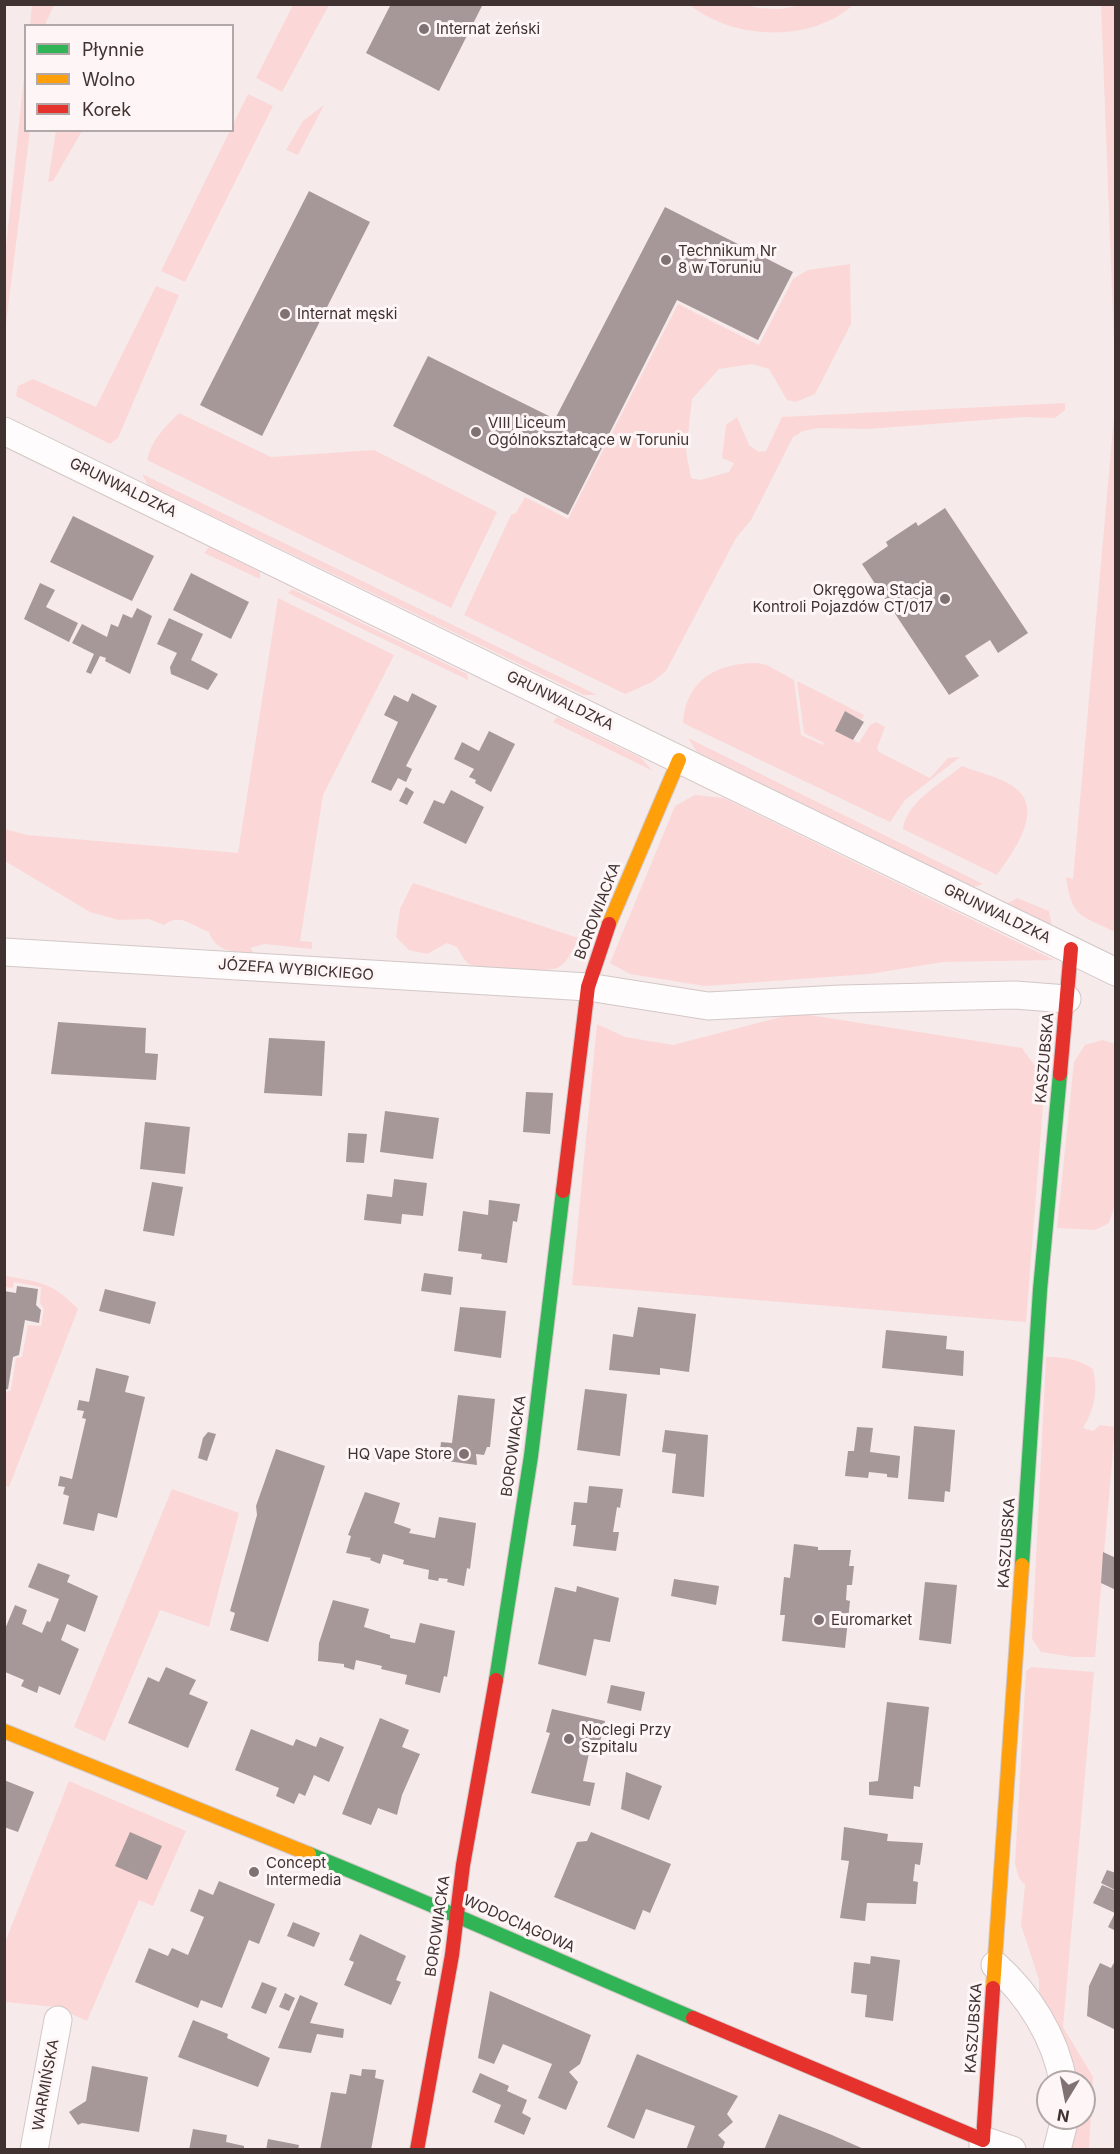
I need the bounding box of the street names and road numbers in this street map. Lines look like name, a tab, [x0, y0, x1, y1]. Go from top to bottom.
street label: GRUNWALDZKA	[67, 454, 179, 522]
street label: GRUNWALDZKA	[504, 667, 616, 735]
street label: BOROWIACKA	[571, 860, 625, 962]
street label: GRUNWALDZKA	[941, 880, 1053, 948]
street label: JÓZEFA WYBICKIEGO	[218, 956, 374, 984]
street label: KASZUBSKA	[1032, 1012, 1058, 1104]
street label: BOROWIACKA	[498, 1394, 530, 1498]
street label: KASZUBSKA	[995, 1497, 1019, 1589]
street label: BOROWIACKA	[422, 1874, 454, 1978]
street label: WODOCIĄGOWA	[460, 1891, 578, 1957]
street label: KASZUBSKA	[962, 1982, 986, 2074]
street label: WARMIŃSKA	[29, 2038, 63, 2132]

